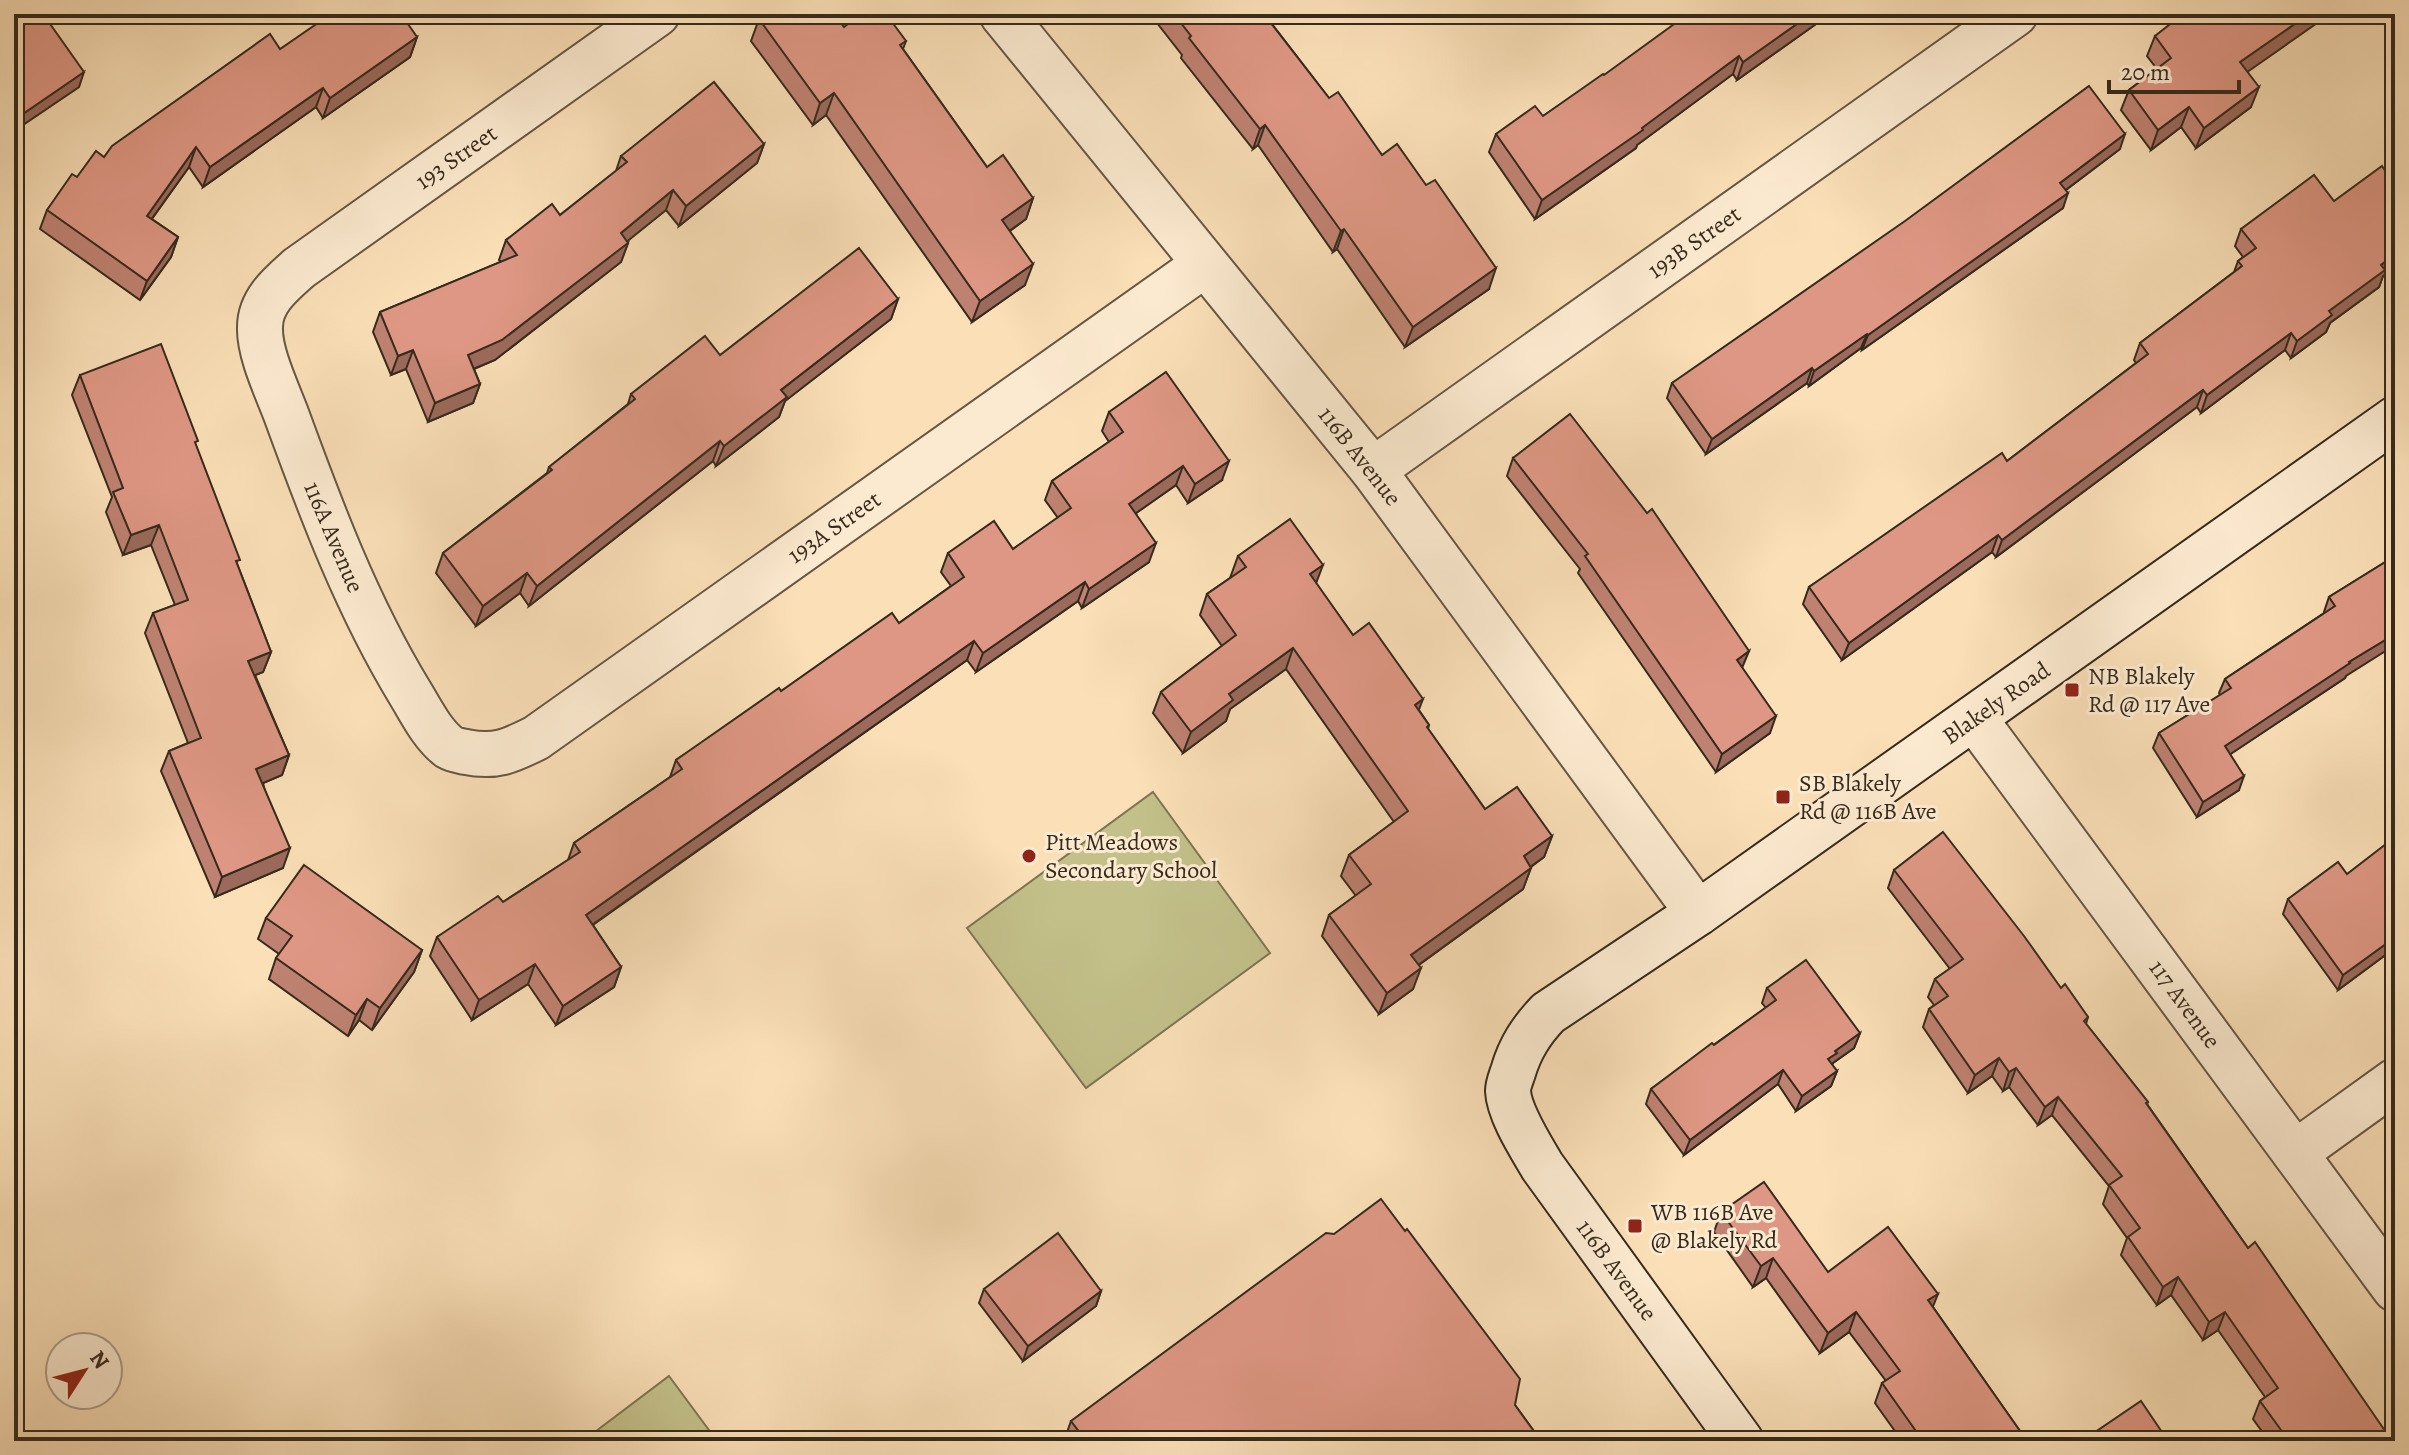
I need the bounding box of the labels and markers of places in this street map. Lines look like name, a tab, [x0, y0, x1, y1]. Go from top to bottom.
place label: NB Blakely Rd @ 117 Ave	[2088, 660, 2210, 720]
marker: NB Blakely Rd @ 117 Ave	[2063, 681, 2081, 699]
place label: SB Blakely Rd @ 116B Ave	[1799, 767, 1936, 827]
marker: SB Blakely Rd @ 116B Ave	[1774, 788, 1792, 806]
place label: Pitt Meadows Secondary School	[1045, 826, 1217, 886]
marker: Pitt Meadows Secondary School	[1020, 847, 1038, 865]
place label: WB 116B Ave @ Blakely Rd	[1650, 1196, 1778, 1256]
marker: WB 116B Ave @ Blakely Rd	[1626, 1217, 1644, 1235]

